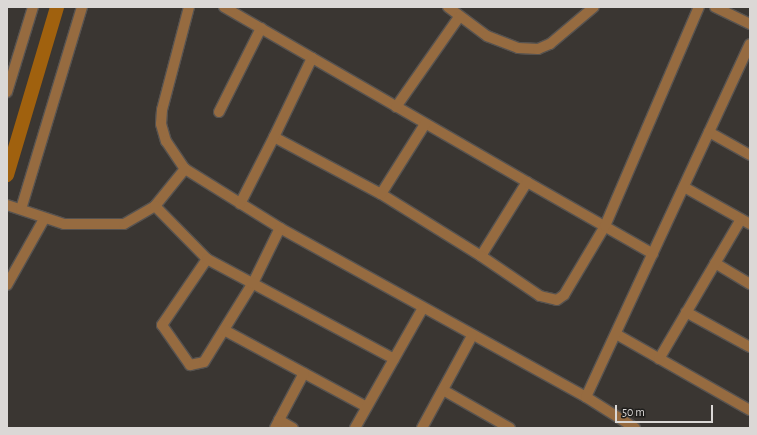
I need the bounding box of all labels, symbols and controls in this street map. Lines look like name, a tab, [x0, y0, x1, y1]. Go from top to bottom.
scale bar	[617, 397, 715, 423]
text: 50 m	[622, 406, 645, 418]

